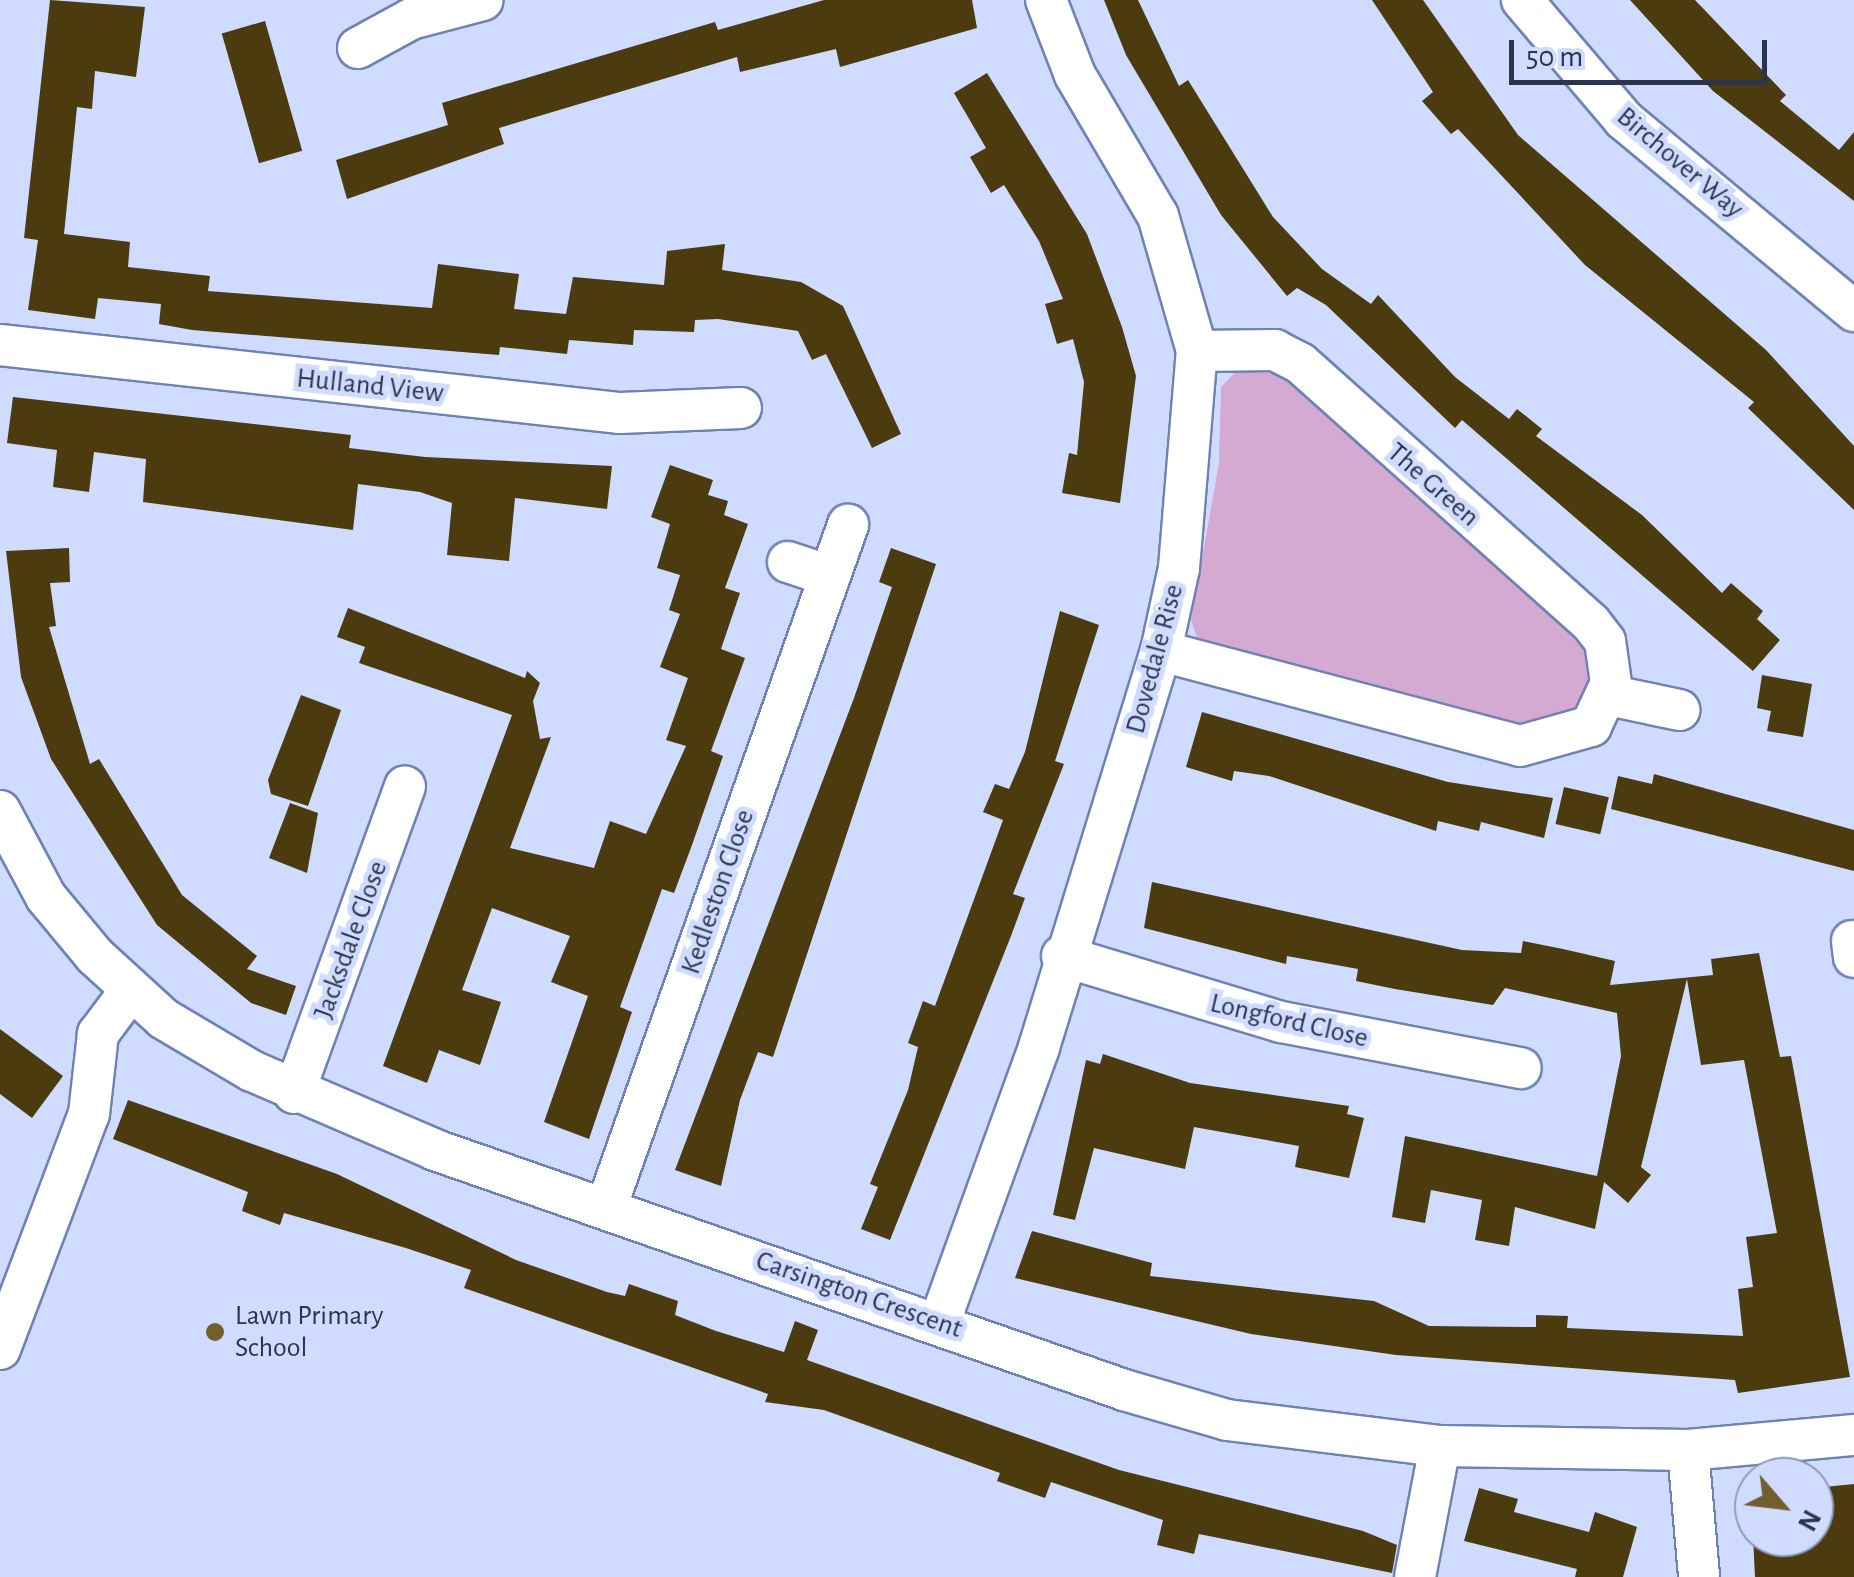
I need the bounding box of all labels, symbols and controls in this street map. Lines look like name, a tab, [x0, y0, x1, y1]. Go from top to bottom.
scale bar	[1514, 20, 1772, 82]
text: 50 m	[1526, 42, 1583, 72]
street label: Birchover Way	[1610, 100, 1750, 226]
street label: Hulland View	[295, 362, 445, 410]
street label: The Green	[1380, 436, 1486, 534]
street label: Dovedale Rise	[1119, 581, 1191, 737]
street label: Kedleston Close	[674, 805, 762, 979]
street label: Jacksdale Close	[307, 857, 395, 1023]
street label: Longford Close	[1207, 987, 1371, 1055]
street label: Carsington Crescent	[751, 1244, 967, 1346]
place label: Lawn Primary School	[235, 1299, 384, 1365]
marker: Lawn Primary School	[204, 1321, 226, 1343]
north arrow	[1734, 1457, 1834, 1557]
text: N	[1792, 1505, 1826, 1535]

